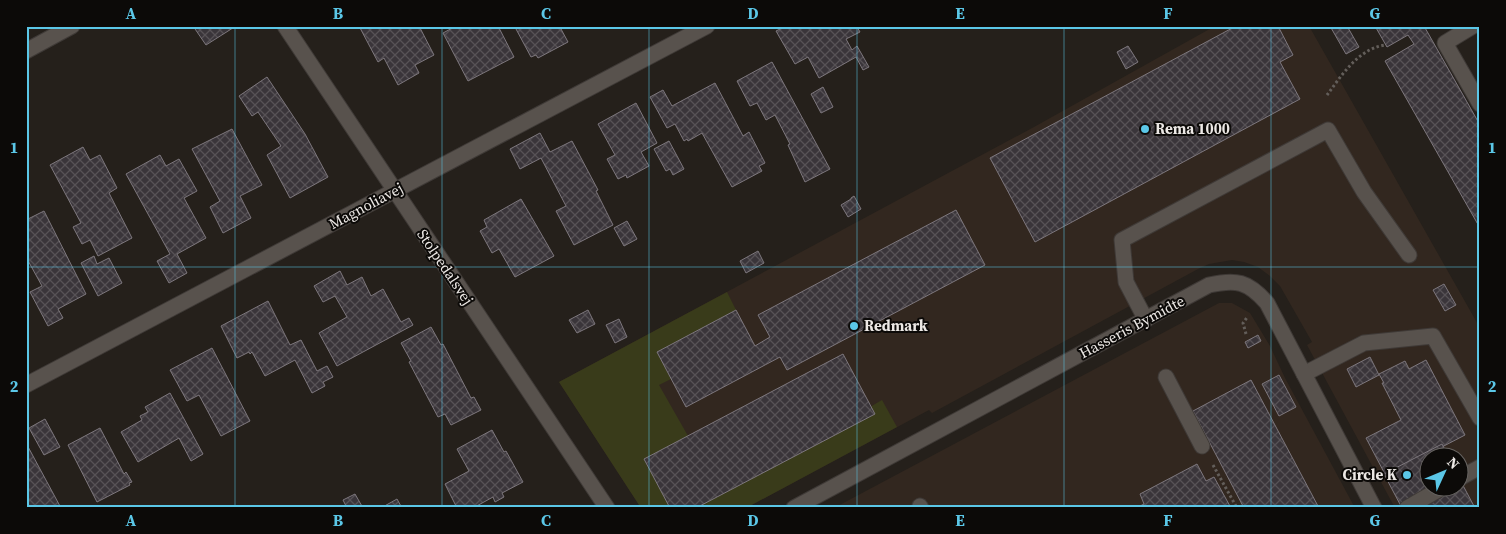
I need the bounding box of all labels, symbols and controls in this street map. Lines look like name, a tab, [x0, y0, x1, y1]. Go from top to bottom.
text: A	[126, 2, 137, 24]
text: B	[333, 2, 344, 24]
text: C	[541, 2, 551, 24]
text: D	[747, 2, 759, 24]
text: E	[955, 2, 965, 24]
text: F	[1163, 2, 1173, 24]
text: G	[1370, 2, 1381, 24]
place label: Rema 1000	[1155, 118, 1230, 139]
marker: Rema 1000	[1139, 123, 1151, 135]
text: 1	[10, 136, 18, 158]
text: 1	[1488, 136, 1496, 158]
street label: Magnoliavej	[325, 177, 406, 234]
street label: Stolpedalsvej	[412, 225, 478, 309]
street label: Hasseris Bymidte	[1075, 290, 1188, 363]
place label: Redmark	[864, 315, 928, 336]
marker: Redmark	[848, 320, 860, 332]
text: 2	[10, 375, 19, 397]
text: 2	[1488, 375, 1497, 397]
north arrow	[1418, 446, 1468, 496]
text: N	[1443, 452, 1464, 474]
place label: Circle K	[1343, 464, 1398, 485]
marker: Circle K	[1401, 469, 1413, 481]
text: A	[126, 509, 137, 531]
text: B	[333, 509, 344, 531]
text: C	[541, 509, 551, 531]
text: D	[747, 509, 759, 531]
text: E	[955, 509, 965, 531]
text: F	[1163, 509, 1173, 531]
text: G	[1370, 509, 1381, 531]

